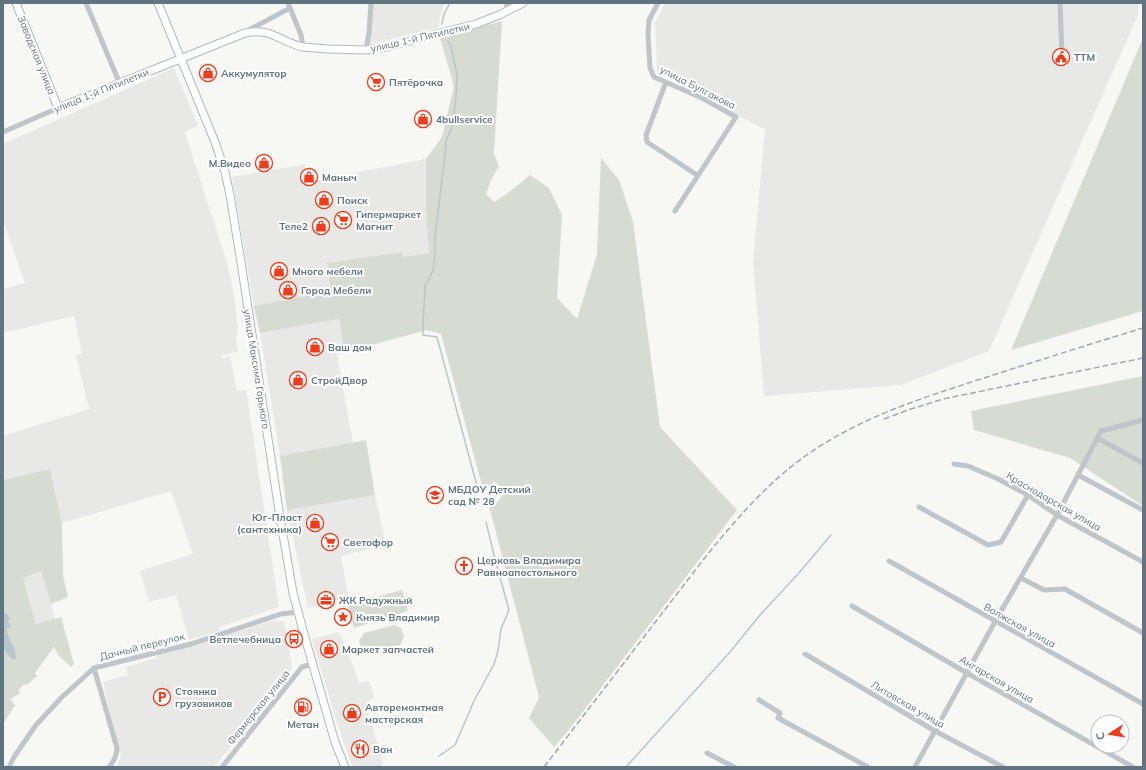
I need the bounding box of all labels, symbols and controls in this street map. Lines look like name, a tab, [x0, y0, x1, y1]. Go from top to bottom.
street label: Заводская улица	[15, 14, 58, 97]
street label: улица 1-й Пятилетки	[369, 20, 471, 55]
public building icon: ТТМ	[1051, 47, 1071, 67]
place label: ТТМ	[1074, 51, 1095, 64]
shop icon: Аккумулятор	[198, 63, 218, 83]
street label: улица Булгакова	[658, 63, 738, 112]
street label: улица 1-й Пятилетки	[52, 65, 151, 116]
place label: Аккумулятор	[221, 67, 287, 80]
supermarket icon: Пятёрочка	[366, 72, 386, 92]
place label: Пятёрочка	[389, 76, 443, 89]
shop icon: 4bullservice	[413, 109, 433, 129]
place label: 4bullservice	[436, 113, 493, 126]
shop icon: М.Видео	[254, 153, 274, 173]
place label: М.Видео	[209, 157, 251, 170]
shop icon: Маныч	[299, 167, 319, 187]
place label: Маныч	[322, 171, 357, 184]
shop icon: Поиск	[314, 190, 334, 210]
place label: Поиск	[337, 194, 368, 207]
place label: Гипермаркет Магнит	[356, 208, 421, 233]
supermarket icon: Гипермаркет Магнит	[333, 210, 353, 230]
shop icon: Теле2	[311, 216, 331, 236]
place label: Теле2	[279, 220, 308, 233]
shop icon: Много мебели	[269, 261, 289, 281]
place label: Много мебели	[292, 265, 363, 278]
shop icon: Город Мебели	[278, 280, 298, 300]
place label: Город Мебели	[301, 284, 371, 297]
street label: улица Максима Горького	[241, 308, 272, 430]
shop icon: Ваш дом	[305, 337, 325, 357]
place label: Ваш дом	[328, 341, 372, 354]
shop icon: СтройДвор	[288, 370, 308, 390]
place label: СтройДвор	[311, 374, 368, 387]
street label: Краснодарская улица	[1004, 469, 1104, 534]
place label: МБДОУ Детский сад № 28	[448, 483, 531, 508]
school or university icon: МБДОУ Детский сад № 28	[425, 485, 445, 505]
place label: Юг-Пласт (сантехника)	[237, 511, 302, 536]
shop icon: Юг-Пласт (сантехника)	[305, 513, 325, 533]
supermarket icon: Светофор	[320, 532, 340, 552]
place label: Светофор	[343, 536, 393, 549]
place label: Церковь Владимира Равноапостольного	[477, 554, 581, 579]
church icon: Церковь Владимира Равноапостольного	[454, 556, 474, 576]
office icon: ЖК Радужный	[316, 590, 336, 610]
place label: ЖК Радужный	[339, 594, 413, 607]
street label: Волжская улица	[982, 600, 1058, 651]
place icon: Князь Владимир	[333, 607, 353, 627]
place label: Князь Владимир	[356, 611, 440, 624]
bus stop icon: Ветлечебница	[284, 629, 304, 649]
street label: Дачный переулок	[98, 630, 186, 663]
place label: Ветлечебница	[209, 633, 281, 646]
shop icon: Маркет запчастей	[319, 639, 339, 659]
place label: Маркет запчастей	[342, 643, 434, 656]
street label: Ангарская улица	[957, 653, 1036, 706]
street label: Фермерская улица	[224, 667, 293, 747]
street label: Литовская улица	[868, 678, 947, 731]
place label: Стоянка грузовиков	[175, 685, 233, 710]
parking icon: Стоянка грузовиков	[152, 687, 172, 707]
fuel station icon: Метан	[293, 697, 313, 717]
place label: Авторемонтная мастерская	[365, 701, 443, 726]
shop icon: Авторемонтная мастерская	[342, 703, 362, 723]
north arrow	[1090, 714, 1130, 754]
place label: Метан	[287, 718, 319, 731]
text: С	[1092, 730, 1108, 741]
restaurant icon: Ван	[350, 739, 370, 759]
place label: Ван	[373, 743, 392, 756]

